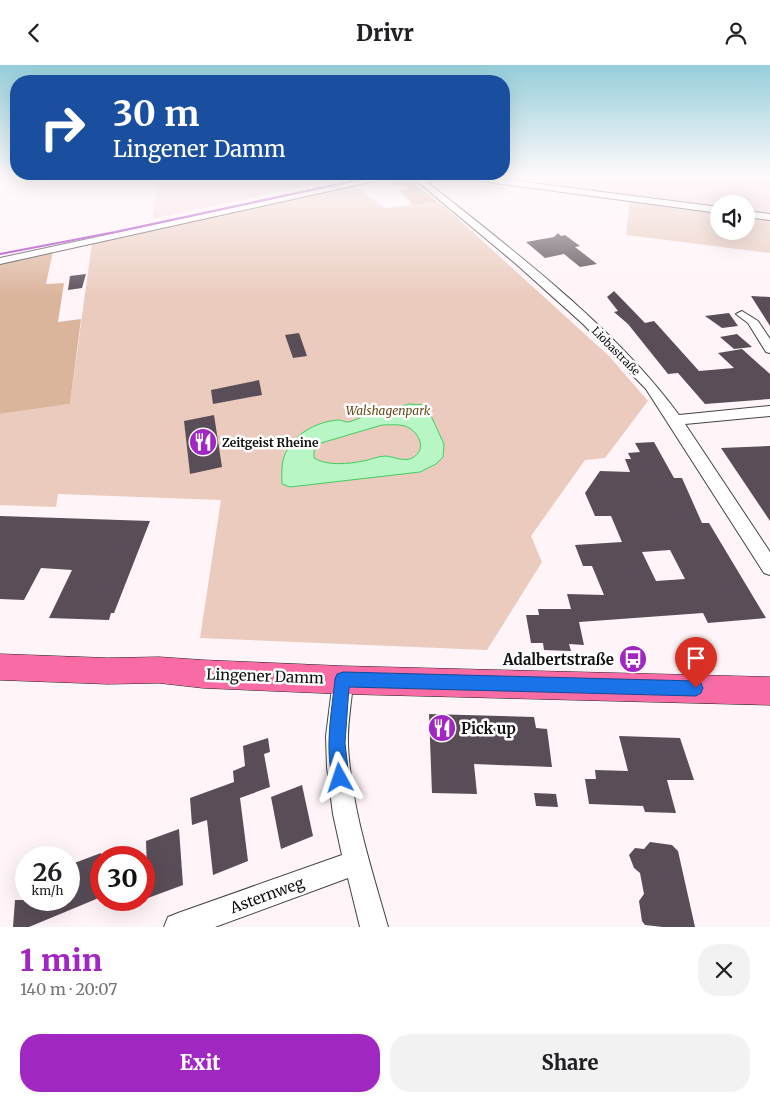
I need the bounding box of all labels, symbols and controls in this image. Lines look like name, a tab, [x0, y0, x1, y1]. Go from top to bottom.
icon: back	[20, 19, 48, 47]
text: Drivr	[356, 19, 414, 47]
icon: person	[722, 19, 750, 47]
text: 30 m	[113, 92, 199, 136]
icon: right	[30, 95, 95, 160]
text: Lingener Damm	[113, 135, 286, 163]
map controls	[710, 195, 755, 240]
button: sound	[710, 195, 755, 240]
street label: Liobastraße	[589, 324, 643, 378]
park label: Walshagenpark	[346, 403, 431, 418]
restaurant icon: Zeitgeist Rheine	[188, 427, 218, 457]
place label: Zeitgeist Rheine	[222, 435, 319, 450]
pin	[675, 637, 717, 688]
bus stop icon: Adalbertstraße	[618, 644, 648, 674]
icon: arrive	[682, 644, 710, 672]
place label: Adalbertstraße	[502, 650, 614, 669]
street label: Lingener Damm	[206, 664, 324, 688]
restaurant icon: Pick up	[427, 713, 457, 743]
place label: Pick up	[461, 719, 516, 738]
position arrow	[313, 751, 365, 803]
speed limit sign: 30	[90, 846, 155, 911]
text: 26	[33, 856, 62, 888]
street label: Asternweg	[226, 873, 307, 918]
text: km/h	[32, 883, 63, 898]
text: 1 min	[20, 941, 102, 979]
button: close	[698, 944, 750, 996]
text: 140 m · 20:07	[20, 979, 117, 999]
button: Exit	[20, 1034, 380, 1092]
button: Share	[390, 1034, 750, 1092]

